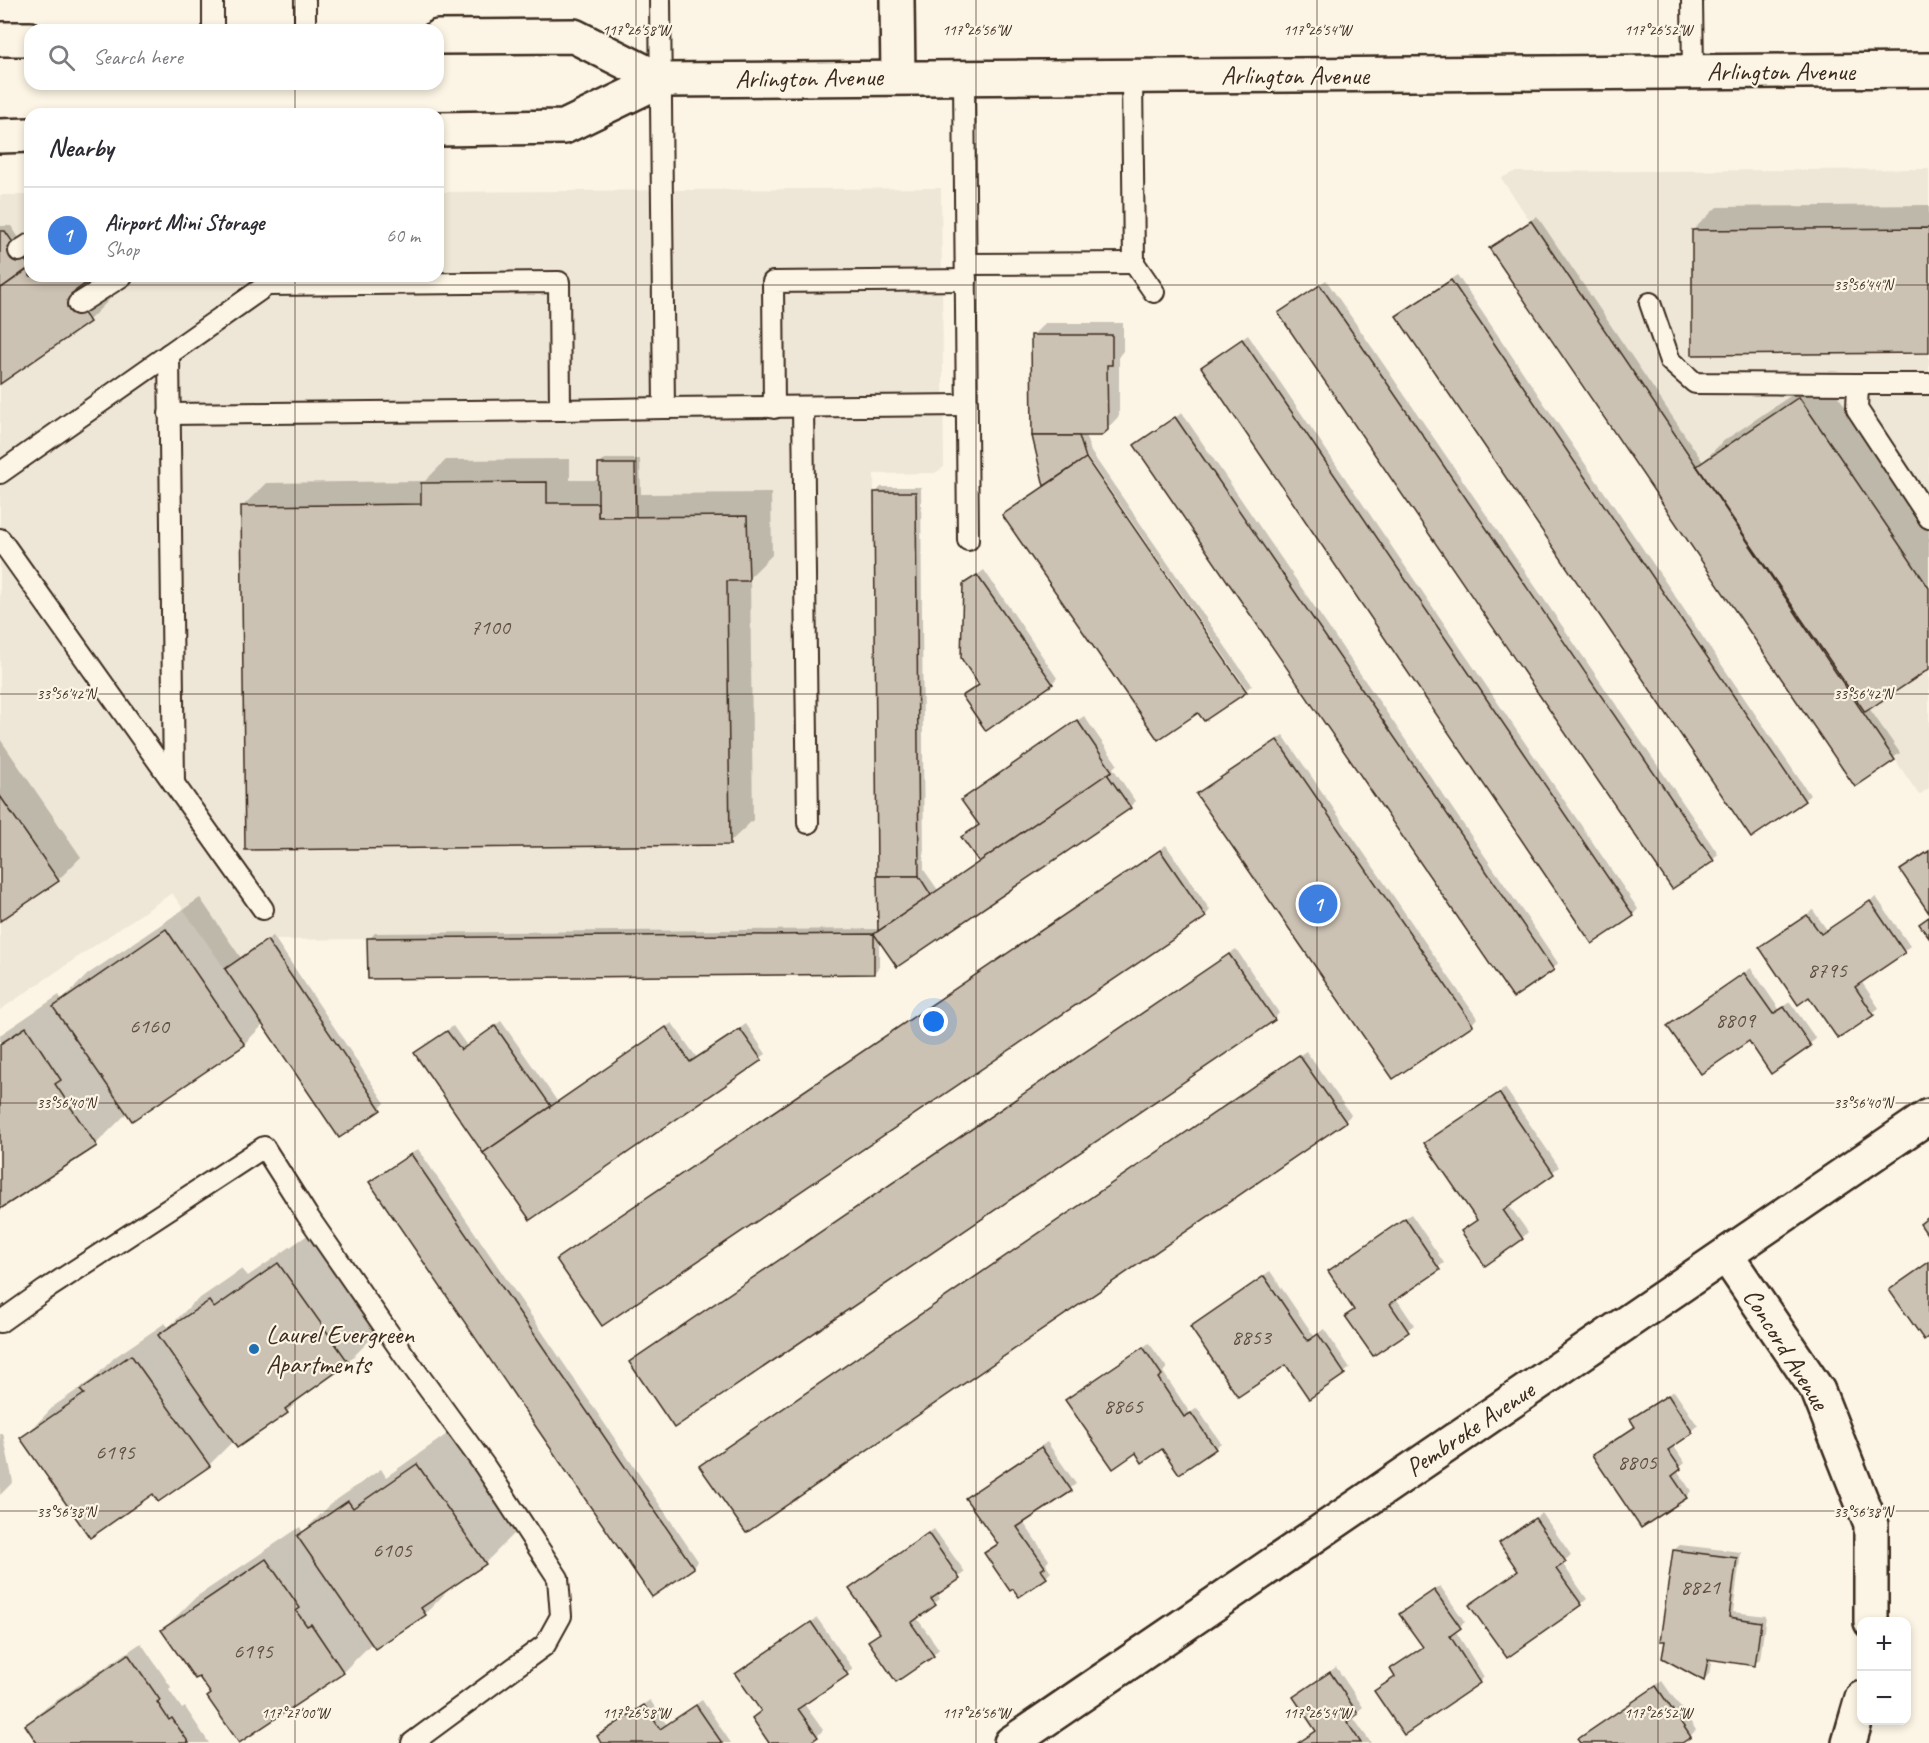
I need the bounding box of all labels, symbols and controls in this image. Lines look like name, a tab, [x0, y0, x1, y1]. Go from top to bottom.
text: 117°26'58"W	[602, 21, 673, 40]
text: 117°26'56"W	[942, 21, 1013, 40]
text: 117°26'54"W	[1283, 21, 1354, 40]
text: 117°26'52"W	[1624, 21, 1695, 40]
search box	[24, 24, 444, 90]
icon: search	[45, 41, 78, 74]
text: Search here	[93, 43, 183, 71]
street label: Arlington Avenue	[1707, 55, 1856, 88]
street label: Arlington Avenue	[1221, 59, 1370, 92]
street label: Arlington Avenue	[735, 60, 885, 96]
text: Nearby	[48, 131, 113, 164]
text: Airport Mini Storage	[105, 209, 264, 237]
text: 1	[63, 223, 72, 248]
text: 60 m	[386, 223, 420, 248]
text: Shop	[105, 237, 139, 262]
text: 33°56'44"N	[1833, 276, 1896, 295]
house number: 7100	[470, 613, 512, 641]
text: 33°56'42"N	[36, 685, 99, 704]
text: 33°56'42"N	[1833, 685, 1896, 704]
pin: 1	[1298, 882, 1338, 926]
house number: 8795	[1807, 956, 1848, 984]
house number: 8809	[1715, 1006, 1757, 1034]
your location	[919, 1007, 948, 1036]
house number: 6160	[129, 1012, 171, 1040]
text: 33°56'40"N	[36, 1094, 99, 1113]
text: 33°56'40"N	[1833, 1094, 1896, 1113]
street label: Concord Avenue	[1736, 1282, 1837, 1417]
place label: Laurel Evergreen Apartments	[266, 1318, 415, 1381]
house number: 8853	[1231, 1323, 1273, 1351]
marker: Laurel Evergreen Apartments	[247, 1342, 261, 1356]
street label: Pembroke Avenue	[1399, 1373, 1542, 1484]
house number: 8865	[1103, 1392, 1144, 1420]
house number: 6195	[95, 1438, 136, 1466]
house number: 8805	[1617, 1448, 1658, 1476]
text: 33°56'38"N	[36, 1503, 99, 1522]
text: 33°56'38"N	[1833, 1503, 1896, 1522]
house number: 6105	[372, 1536, 413, 1564]
house number: 8821	[1680, 1573, 1721, 1601]
map controls	[1857, 1617, 1911, 1725]
button: +	[1857, 1617, 1911, 1671]
house number: 6195	[233, 1637, 274, 1665]
button: −	[1857, 1671, 1911, 1725]
text: 117°27'00"W	[261, 1704, 332, 1723]
text: 117°26'58"W	[602, 1704, 673, 1723]
text: 117°26'56"W	[942, 1704, 1013, 1723]
text: 117°26'54"W	[1283, 1704, 1354, 1723]
text: 117°26'52"W	[1624, 1704, 1695, 1723]

